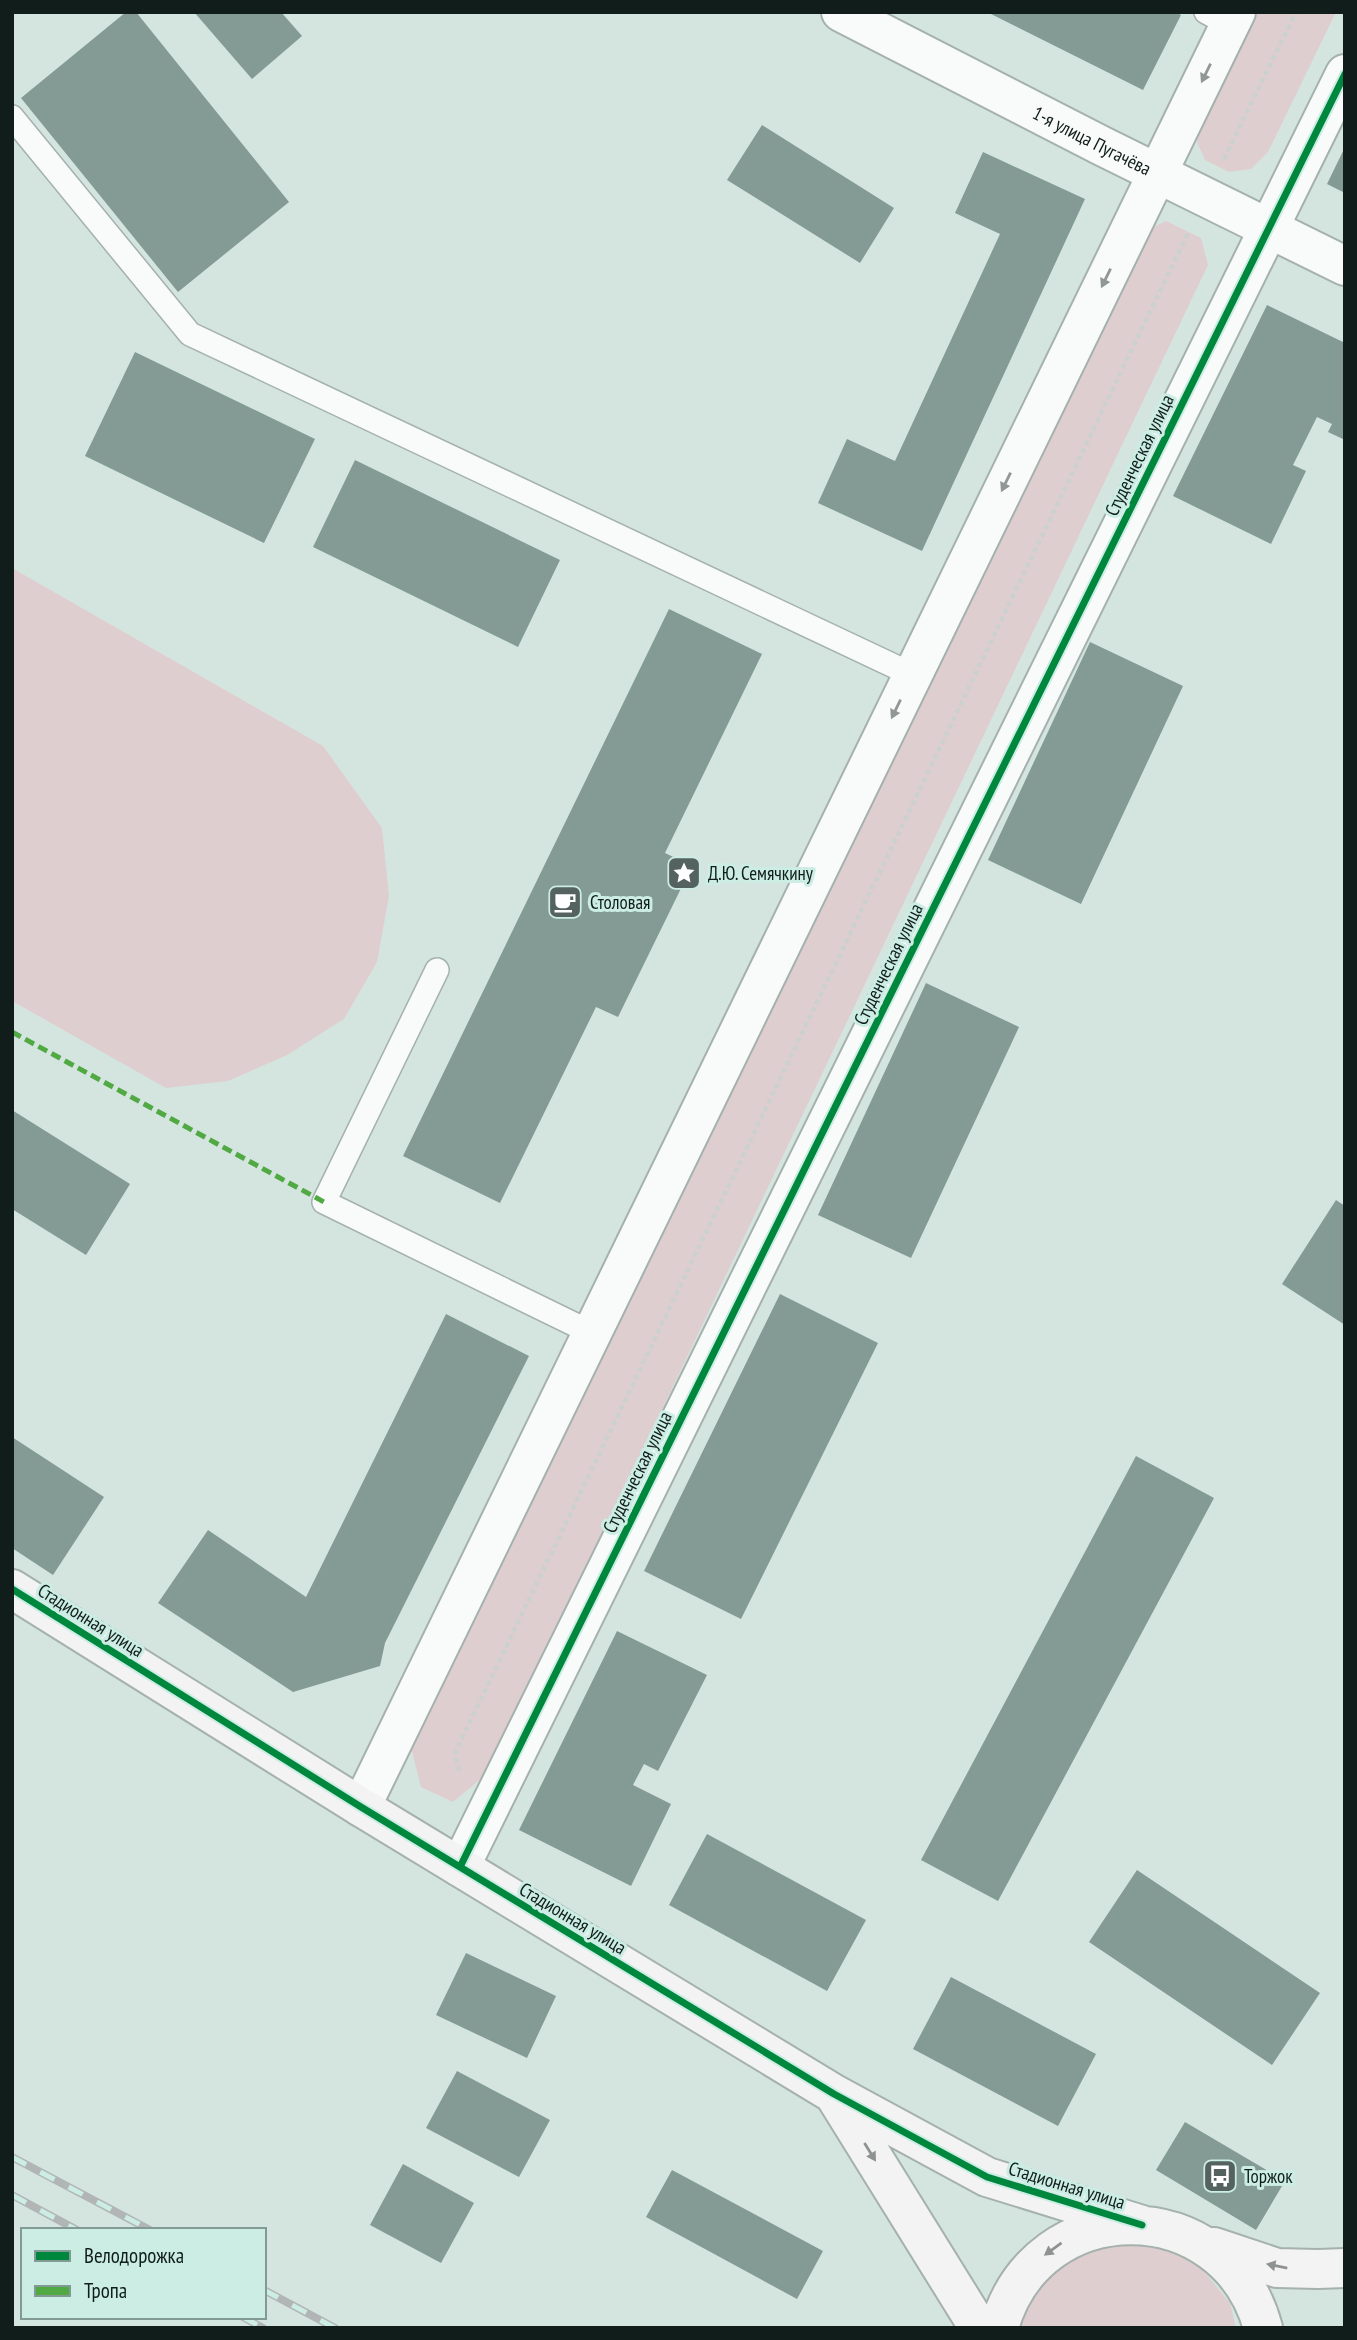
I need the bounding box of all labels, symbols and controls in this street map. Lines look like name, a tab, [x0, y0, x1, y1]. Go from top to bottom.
one-way arrow	[1200, 63, 1211, 83]
street label: 1-я улица Пугачёва	[1029, 101, 1155, 180]
one-way arrow	[1100, 268, 1111, 288]
street label: Студенческая улица	[1099, 390, 1179, 520]
one-way arrow	[1001, 472, 1012, 492]
one-way arrow	[890, 699, 902, 719]
place icon: Д.Ю. Семячкину	[665, 854, 703, 892]
place label: Д.Ю. Семячкину	[708, 861, 814, 885]
cafe icon: Столовая	[546, 883, 584, 921]
place label: Столовая	[590, 890, 650, 914]
street label: Студенческая улица	[848, 899, 928, 1029]
street label: Студенческая улица	[597, 1407, 677, 1537]
street label: Стадионная улица	[33, 1578, 149, 1662]
street label: Стадионная улица	[515, 1877, 631, 1959]
one-way arrow	[864, 2143, 877, 2162]
street label: Стадионная улица	[1006, 2156, 1128, 2214]
bus stop icon: Торжок	[1201, 2157, 1239, 2195]
place label: Торжок	[1244, 2164, 1293, 2188]
legend	[21, 2228, 266, 2319]
text: Велодорожка	[84, 2242, 184, 2269]
one-way arrow	[1044, 2242, 1062, 2256]
one-way arrow	[1266, 2260, 1288, 2271]
text: Тропа	[84, 2277, 127, 2304]

